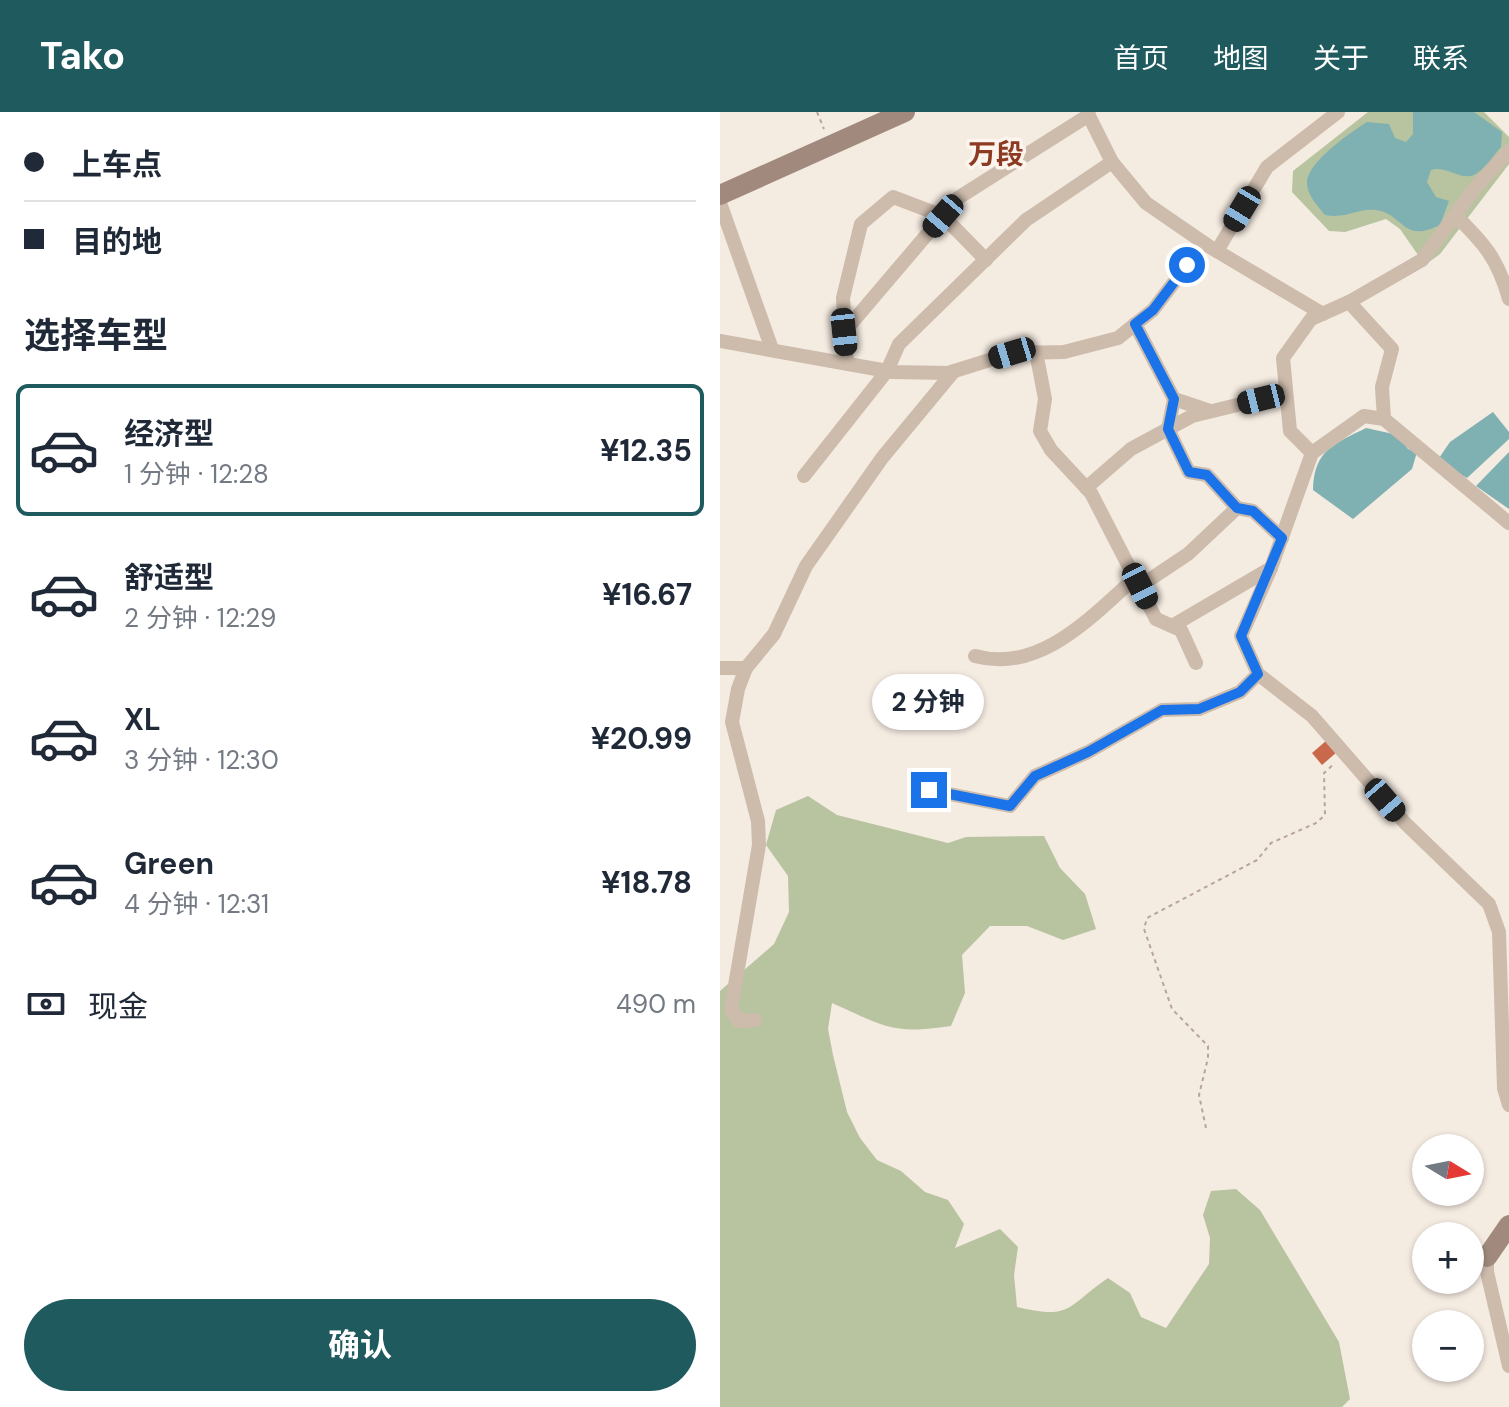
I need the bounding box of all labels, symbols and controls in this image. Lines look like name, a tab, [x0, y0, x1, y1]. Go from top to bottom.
text: Tako	[40, 31, 125, 81]
text: 首页	[1113, 40, 1169, 77]
text: 地图	[1213, 40, 1269, 77]
text: 关于	[1313, 40, 1369, 77]
text: 联系	[1413, 40, 1469, 77]
district label: 万段	[968, 136, 1024, 173]
text: 上车点	[72, 145, 162, 184]
car	[1219, 182, 1265, 236]
car	[918, 190, 968, 242]
text: 目的地	[72, 222, 162, 261]
route start	[1169, 247, 1205, 283]
car	[830, 307, 858, 357]
text: 选择车型	[24, 312, 168, 359]
car	[986, 335, 1038, 371]
car	[1235, 382, 1287, 416]
icon: car	[28, 414, 100, 486]
text: 经济型	[124, 414, 214, 453]
text: ¥12.35	[600, 431, 692, 470]
text: 1 分钟 · 12:28	[124, 457, 269, 491]
icon: car	[28, 558, 100, 630]
text: 舒适型	[124, 558, 214, 597]
car	[1118, 559, 1162, 613]
text: ¥16.67	[602, 575, 692, 614]
text: 2 分钟 · 12:29	[124, 601, 276, 635]
callout: 2 分钟	[873, 674, 985, 730]
text: 2 分钟	[891, 685, 965, 719]
text: XL	[124, 700, 161, 739]
icon: car	[28, 702, 100, 774]
text: ¥20.99	[591, 719, 692, 758]
text: 3 分钟 · 12:30	[124, 743, 279, 777]
route end	[911, 772, 947, 808]
car	[1360, 774, 1410, 826]
text: Green	[124, 844, 214, 883]
icon: car	[28, 846, 100, 918]
text: ¥18.78	[601, 863, 692, 902]
text: 4 分钟 · 12:31	[124, 887, 269, 921]
icon: cash	[24, 982, 68, 1026]
text: 现金	[88, 987, 148, 1026]
text: 490 m	[616, 987, 696, 1021]
north arrow	[1412, 1134, 1484, 1206]
map controls	[1412, 1134, 1484, 1382]
button: +	[1412, 1222, 1484, 1294]
button: 确认	[24, 1299, 696, 1391]
button: −	[1412, 1310, 1484, 1382]

